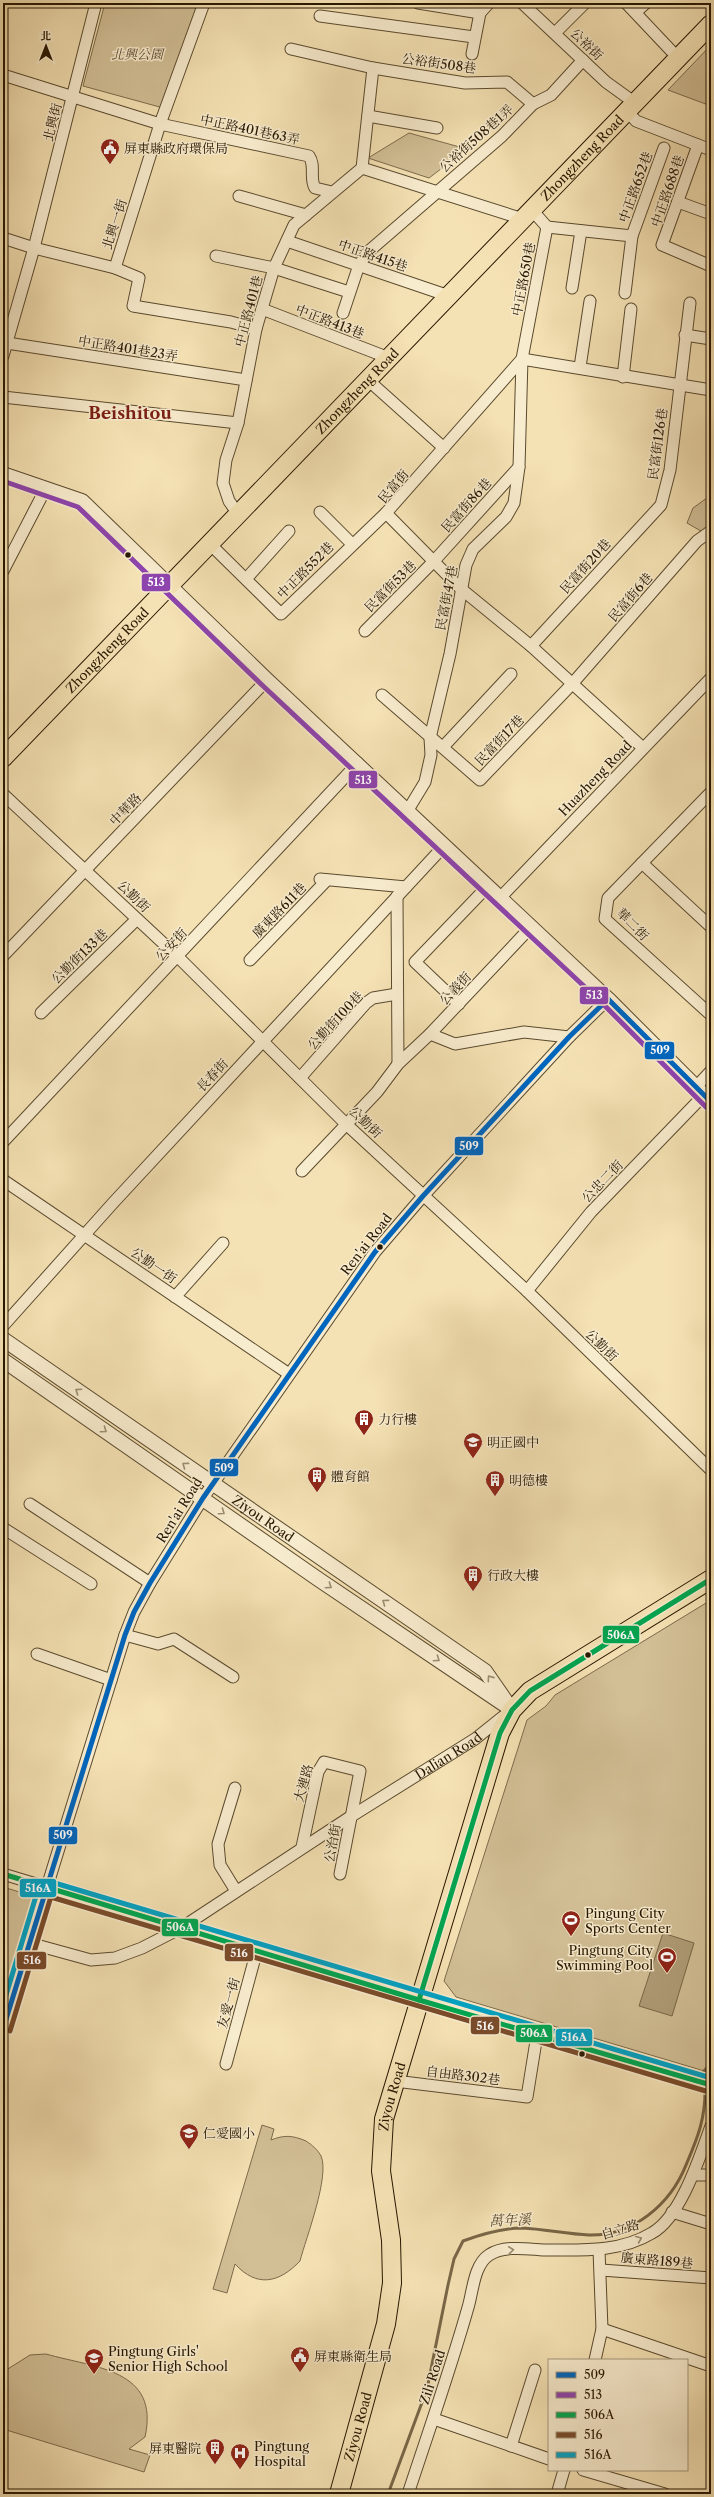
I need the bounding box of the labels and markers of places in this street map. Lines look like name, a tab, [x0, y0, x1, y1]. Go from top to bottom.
public building icon: 屏東縣政府環保局	[99, 137, 121, 165]
place label: 屏東縣政府環保局	[124, 140, 228, 156]
unlabelled marker	[123, 550, 133, 560]
unlabelled marker	[375, 1242, 385, 1252]
building icon: 力行樓	[353, 1408, 375, 1436]
place label: 力行樓	[378, 1411, 417, 1427]
school or university icon: 明正國中	[462, 1431, 484, 1459]
place label: 明正國中	[487, 1434, 539, 1450]
building icon: 體育館	[306, 1465, 328, 1493]
place label: 體育館	[331, 1468, 370, 1484]
building icon: 明德樓	[484, 1469, 506, 1497]
place label: 明德樓	[509, 1472, 548, 1488]
building icon: 行政大樓	[462, 1564, 484, 1592]
place label: 行政大樓	[487, 1567, 539, 1583]
unlabelled marker	[583, 1650, 593, 1660]
place label: Pingung City Sports Center	[585, 1905, 671, 1936]
sports icon: Pingung City Sports Center	[560, 1909, 582, 1937]
place label: Pingtung City Swimming Pool	[556, 1942, 654, 1973]
sports icon: Pingtung City Swimming Pool	[656, 1946, 678, 1974]
unlabelled marker	[577, 2049, 587, 2059]
school or university icon: 仁愛國小	[178, 2122, 200, 2150]
place label: 仁愛國小	[203, 2125, 255, 2141]
place label: Pingtung Girls' Senior High School	[108, 2343, 228, 2374]
public building icon: 屏東縣衛生局	[289, 2345, 311, 2373]
school or university icon: Pingtung Girls' Senior High School	[83, 2347, 105, 2375]
place label: 屏東縣衛生局	[314, 2348, 392, 2364]
building icon: 屏東醫院	[204, 2437, 226, 2465]
place label: Pingtung Hospital	[254, 2438, 309, 2469]
place label: 屏東醫院	[149, 2440, 201, 2456]
hospital icon: Pingtung Hospital	[229, 2442, 251, 2470]

